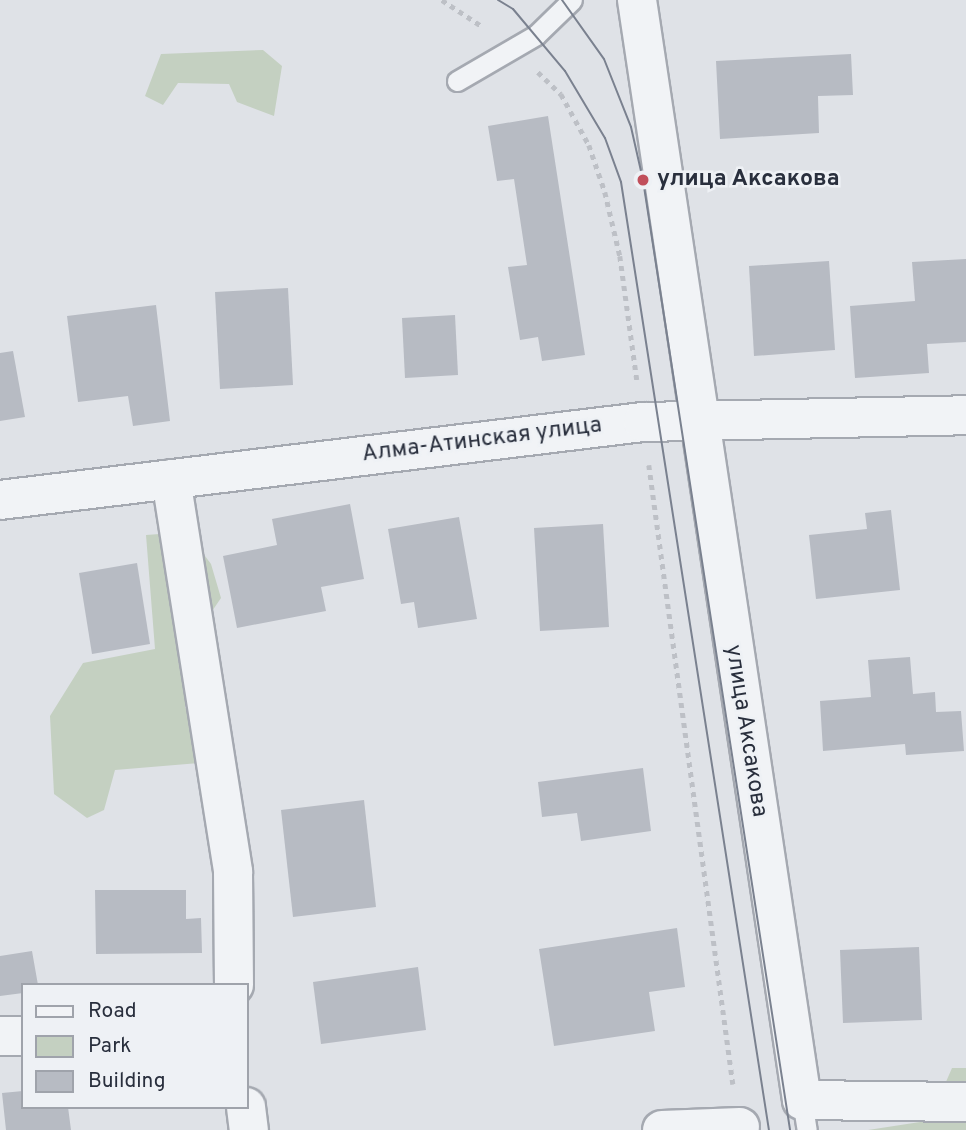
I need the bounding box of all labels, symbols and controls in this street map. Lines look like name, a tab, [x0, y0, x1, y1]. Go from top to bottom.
place label: улица Аксакова	[657, 166, 841, 194]
marker: улица Аксакова	[635, 172, 651, 188]
street label: Алма-Атинская улица	[361, 413, 603, 469]
street label: улица Аксакова	[718, 642, 772, 820]
legend	[21, 983, 248, 1109]
text: Road	[88, 998, 137, 1025]
text: Park	[88, 1033, 131, 1060]
text: Building	[88, 1068, 166, 1095]

